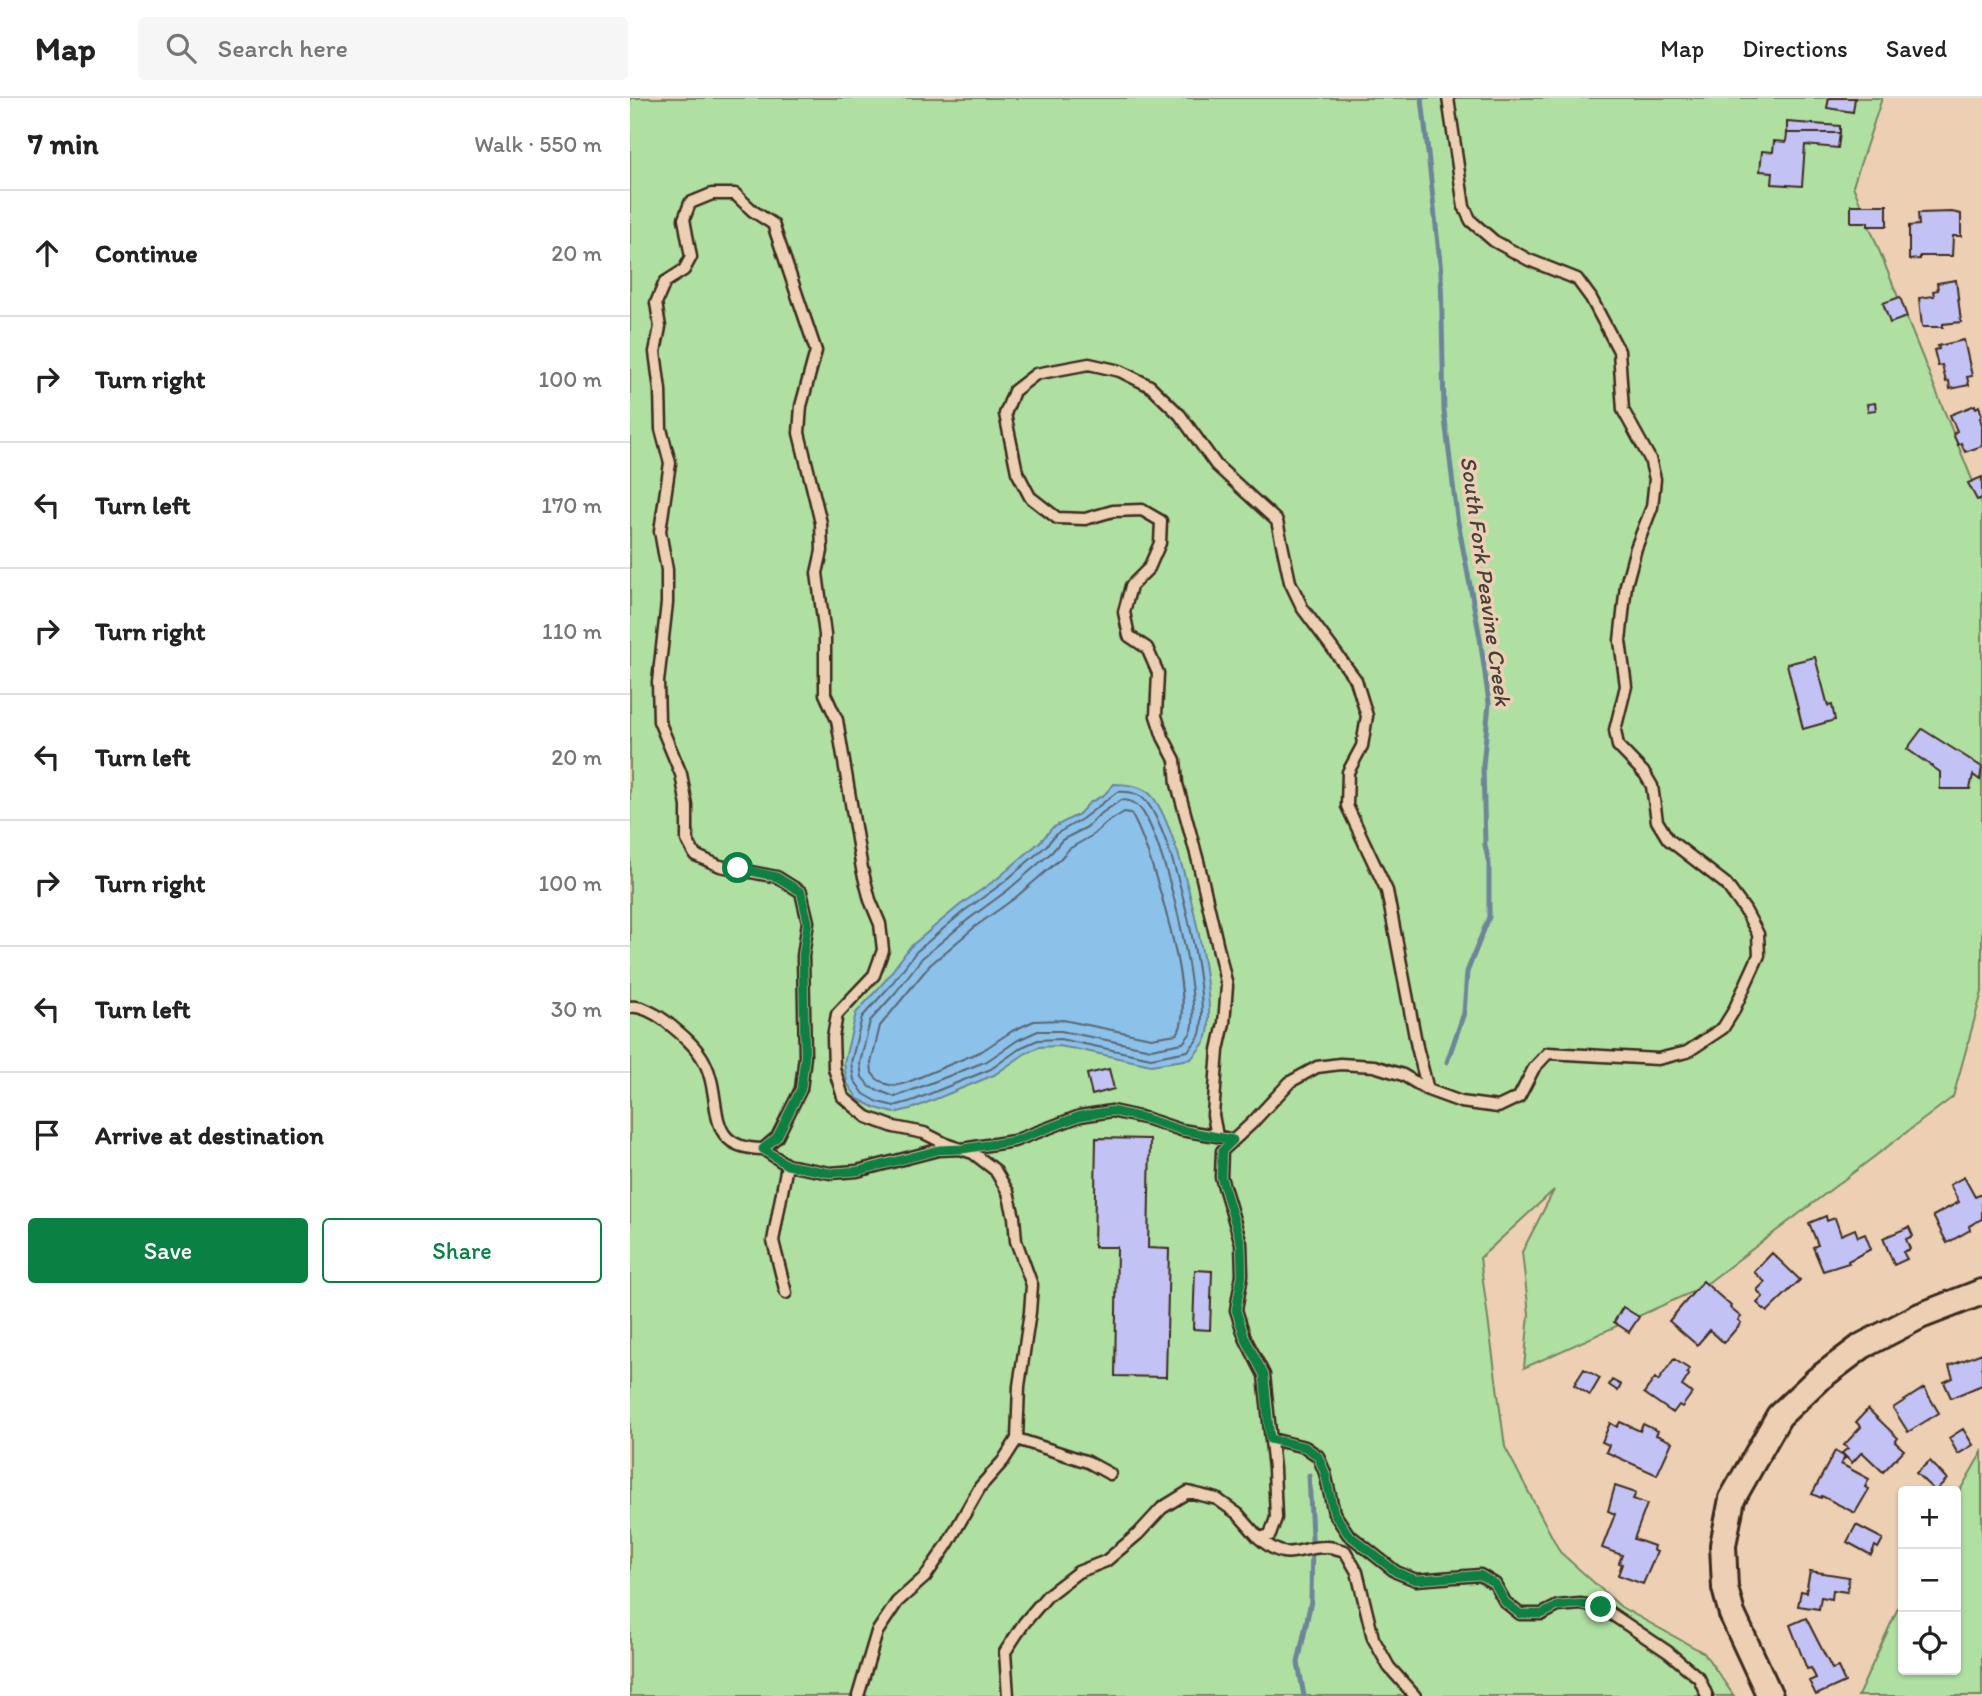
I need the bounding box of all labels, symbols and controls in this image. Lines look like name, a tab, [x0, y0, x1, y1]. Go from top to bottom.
search box	[138, 17, 628, 80]
text: Map	[35, 29, 96, 68]
icon: search	[162, 29, 200, 67]
text: Search here	[218, 32, 348, 64]
text: Map	[1660, 34, 1704, 63]
text: Directions	[1742, 34, 1848, 63]
text: Saved	[1886, 34, 1947, 63]
text: 7 min	[28, 125, 99, 162]
text: Walk · 550 m	[474, 130, 602, 158]
icon: ahead	[28, 234, 66, 272]
text: Continue	[95, 237, 198, 269]
text: 20 m	[551, 239, 602, 267]
icon: right	[28, 360, 66, 398]
text: Turn right	[95, 363, 206, 395]
text: 100 m	[538, 365, 602, 393]
water label: South Fork Peavine Creek	[1455, 455, 1518, 709]
icon: left	[28, 486, 66, 524]
text: Turn left	[95, 489, 191, 521]
text: 170 m	[541, 491, 602, 519]
icon: right	[28, 612, 66, 650]
text: Turn right	[95, 615, 206, 647]
text: 110 m	[542, 617, 602, 645]
icon: left	[28, 738, 66, 776]
text: Turn left	[95, 741, 191, 773]
text: 20 m	[551, 743, 602, 771]
route start	[722, 852, 753, 883]
icon: right	[28, 864, 66, 902]
text: Turn right	[95, 867, 206, 899]
text: 100 m	[538, 869, 602, 897]
icon: left	[28, 990, 66, 1028]
text: Turn left	[95, 993, 191, 1025]
text: 30 m	[551, 995, 602, 1023]
icon: arrive	[28, 1116, 66, 1154]
text: Arrive at destination	[95, 1119, 324, 1151]
button: Save	[28, 1218, 308, 1283]
button: Share	[322, 1218, 602, 1283]
map controls	[1898, 1486, 1961, 1675]
button: +	[1898, 1486, 1961, 1549]
button: −	[1898, 1549, 1961, 1612]
route end	[1585, 1591, 1616, 1622]
button: locate	[1898, 1612, 1961, 1675]

